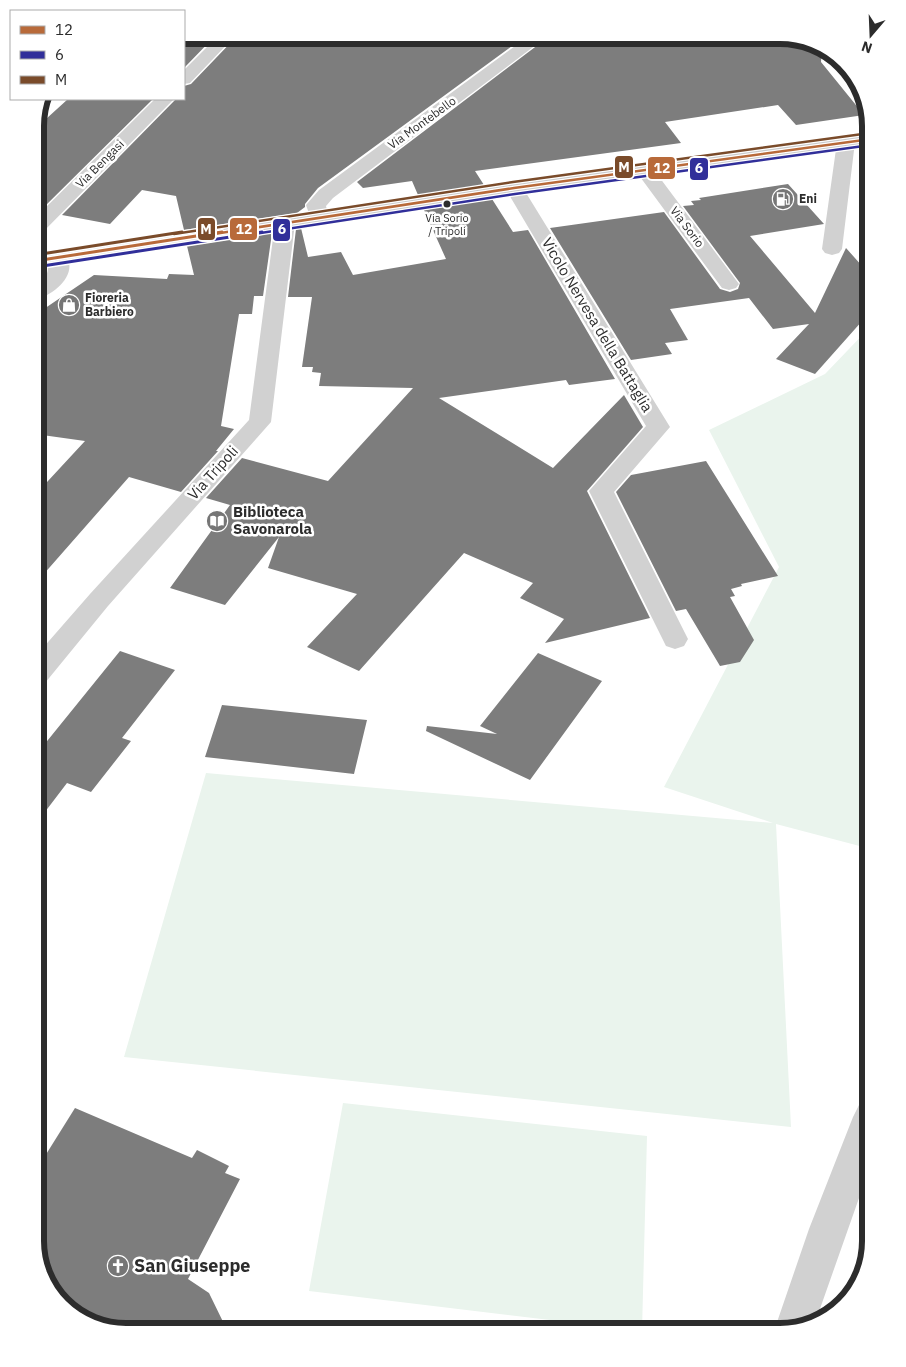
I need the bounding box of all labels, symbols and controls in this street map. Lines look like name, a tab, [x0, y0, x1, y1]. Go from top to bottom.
legend	[10, 10, 185, 100]
north arrow	[846, 10, 896, 60]
text: 12	[55, 20, 73, 39]
text: N	[859, 37, 874, 57]
text: 6	[55, 45, 64, 64]
text: M	[55, 70, 67, 89]
street label: Via Montebello	[385, 93, 459, 152]
street label: Via Bengasi	[72, 136, 127, 191]
line badge: M	[614, 155, 634, 179]
line badge: 12	[647, 156, 676, 180]
line badge: 6	[689, 157, 709, 181]
text: M	[618, 158, 630, 176]
text: 12	[654, 159, 670, 177]
text: 6	[695, 159, 703, 177]
fuel station icon: Eni	[771, 187, 795, 211]
place label: Eni	[799, 191, 817, 206]
marker: Via Sorio / Tripoli	[442, 199, 452, 209]
street label: Via Sorio	[667, 203, 708, 250]
place label: Via Sorio / Tripoli	[425, 211, 469, 238]
line badge: M	[197, 217, 216, 241]
line badge: 12	[229, 217, 258, 241]
line badge: 6	[272, 218, 291, 242]
text: M	[200, 220, 212, 238]
text: 12	[236, 220, 252, 238]
text: 6	[278, 220, 286, 238]
street label: Vicolo Nervesa della Battaglia	[538, 234, 657, 415]
place label: Fioreria Barbiero	[85, 290, 134, 319]
shop icon: Fioreria Barbiero	[57, 293, 81, 317]
street label: Via Tripoli	[183, 442, 242, 504]
place label: Biblioteca Savonarola	[233, 502, 313, 538]
library icon: Biblioteca Savonarola	[205, 509, 229, 533]
church icon: San Giuseppe	[106, 1254, 130, 1278]
place label: San Giuseppe	[134, 1254, 250, 1277]

